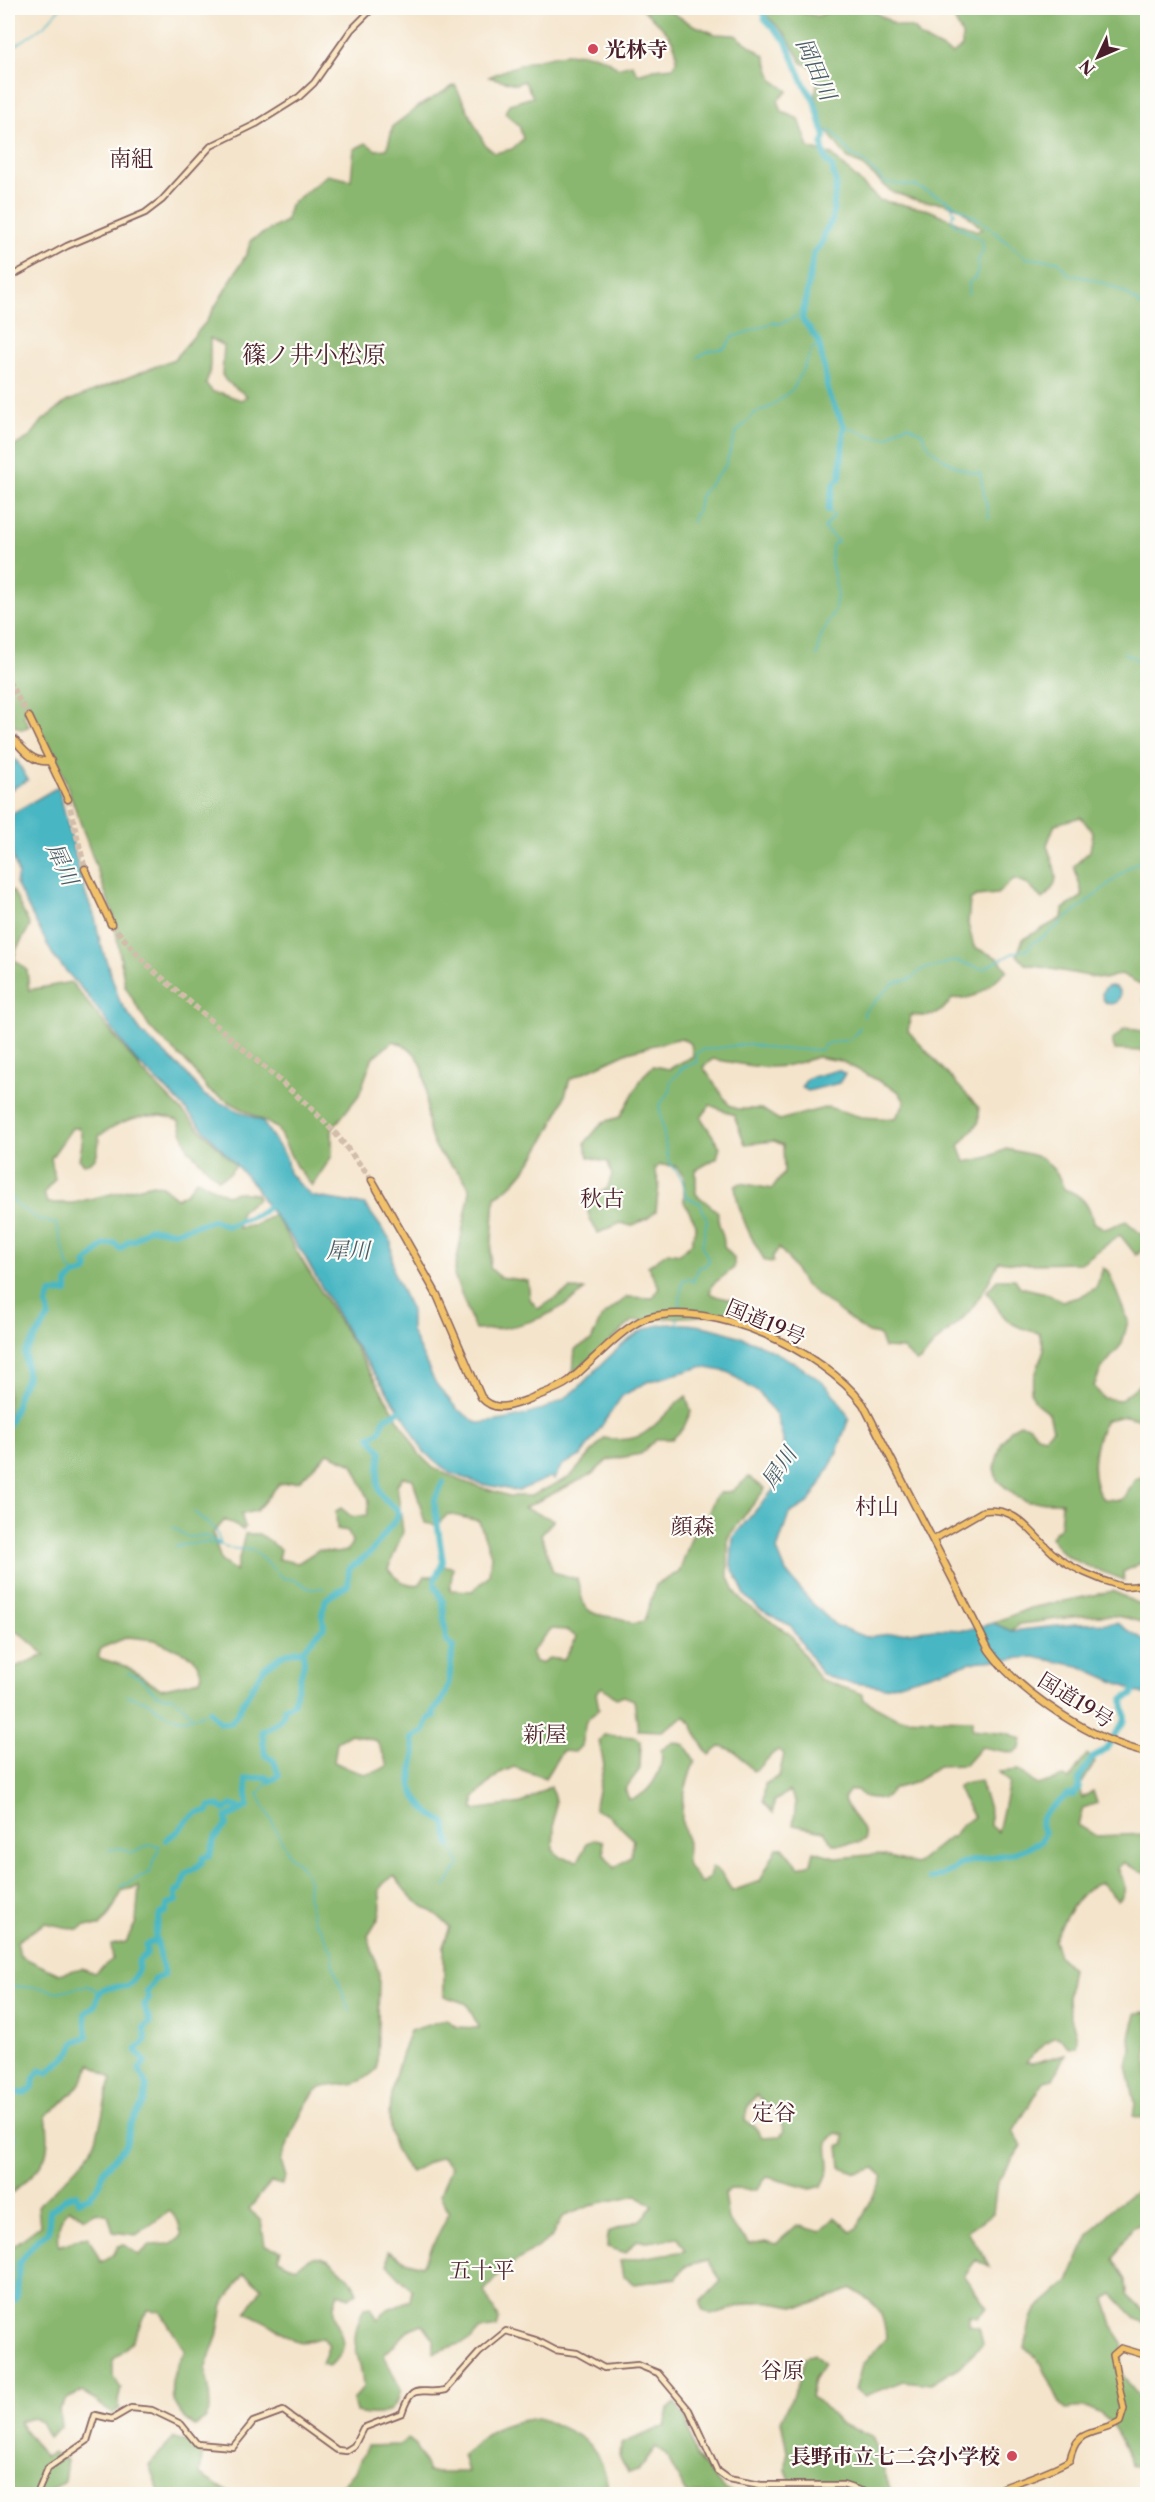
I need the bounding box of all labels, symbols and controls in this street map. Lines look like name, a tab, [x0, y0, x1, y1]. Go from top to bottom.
north arrow	[1068, 27, 1128, 87]
water label: 岡田川	[790, 33, 843, 106]
place label: 光林寺	[605, 37, 668, 62]
marker: 光林寺	[586, 42, 600, 56]
text: N	[1075, 55, 1099, 79]
district label: 南組	[109, 145, 153, 172]
district label: 篠ノ井小松原	[242, 340, 386, 369]
water label: 犀川	[40, 838, 84, 891]
district label: 秋古	[580, 1185, 624, 1212]
water label: 犀川	[326, 1237, 372, 1264]
street label: 国道19号	[722, 1294, 810, 1350]
water label: 犀川	[756, 1441, 804, 1494]
district label: 村山	[855, 1493, 899, 1520]
district label: 顔森	[671, 1513, 715, 1540]
street label: 国道19号	[1034, 1667, 1118, 1733]
district label: 新屋	[523, 1721, 567, 1748]
district label: 定谷	[752, 2099, 796, 2126]
district label: 五十平	[449, 2257, 515, 2284]
district label: 谷原	[760, 2357, 804, 2384]
place label: 長野市立七二会小学校	[790, 2444, 1000, 2469]
marker: 長野市立七二会小学校	[1005, 2449, 1019, 2463]

